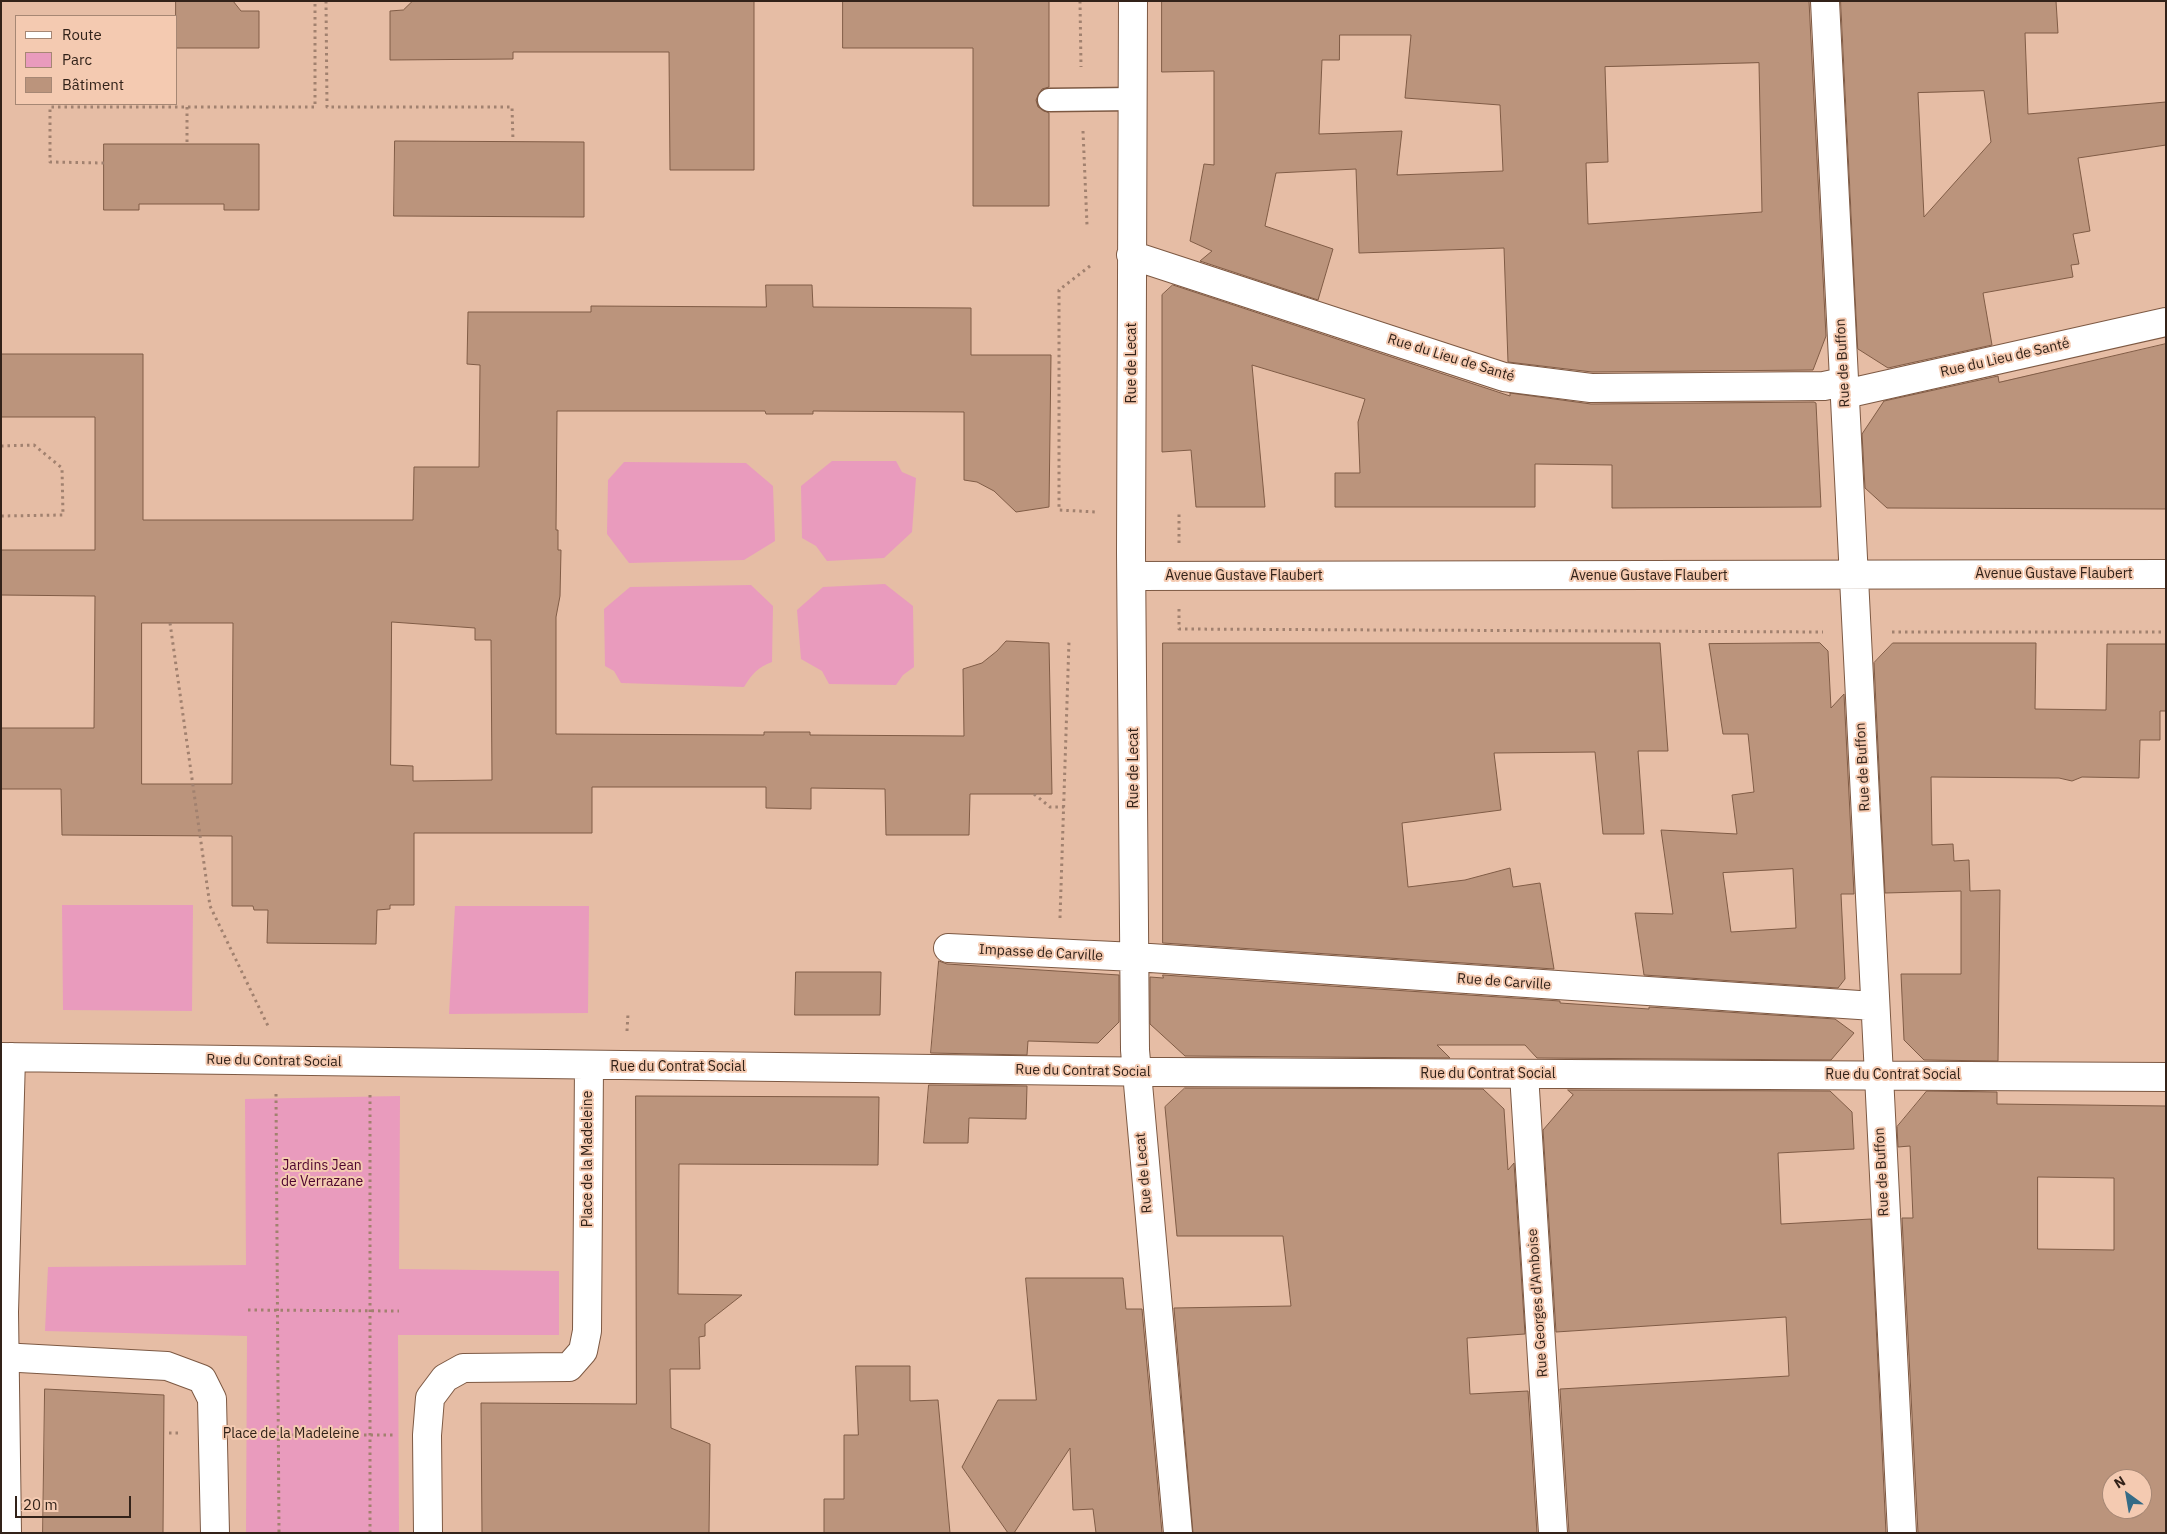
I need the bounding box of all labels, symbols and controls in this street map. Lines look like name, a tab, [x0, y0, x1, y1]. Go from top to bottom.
legend	[15, 15, 178, 105]
text: Route	[62, 25, 102, 44]
text: Parc	[62, 50, 92, 69]
text: Bâtiment	[62, 75, 124, 94]
street label: Rue de Buffon	[1832, 318, 1854, 408]
street label: Rue de Lecat	[1124, 322, 1140, 404]
street label: Rue du Lieu de Santé	[1385, 331, 1517, 385]
street label: Rue du Lieu de Santé	[1939, 335, 2071, 381]
street label: Avenue Gustave Flaubert	[1975, 566, 2133, 582]
street label: Avenue Gustave Flaubert	[1165, 568, 1323, 584]
street label: Avenue Gustave Flaubert	[1570, 568, 1728, 584]
street label: Rue de Buffon	[1852, 722, 1874, 812]
street label: Rue de Lecat	[1126, 727, 1142, 809]
street label: Impasse de Carville	[979, 941, 1103, 965]
street label: Rue de Carville	[1456, 970, 1552, 994]
street label: Rue du Contrat Social	[206, 1051, 342, 1071]
street label: Rue du Contrat Social	[610, 1059, 746, 1075]
street label: Rue du Contrat Social	[1015, 1061, 1151, 1081]
street label: Rue du Contrat Social	[1420, 1066, 1556, 1082]
street label: Rue du Contrat Social	[1825, 1067, 1961, 1083]
street label: Place de la Madeleine	[580, 1091, 596, 1227]
street label: Rue de Buffon	[1871, 1127, 1893, 1217]
street label: Rue de Lecat	[1132, 1132, 1156, 1214]
park label: Jardins Jean de Verrazane	[281, 1158, 363, 1190]
street label: Rue Georges d'Amboise	[1524, 1228, 1552, 1378]
street label: Place de la Madeleine	[223, 1426, 359, 1442]
north arrow	[2102, 1469, 2152, 1519]
text: N	[2111, 1472, 2129, 1492]
scale bar	[18, 1486, 134, 1518]
text: 20 m	[23, 1495, 58, 1514]

